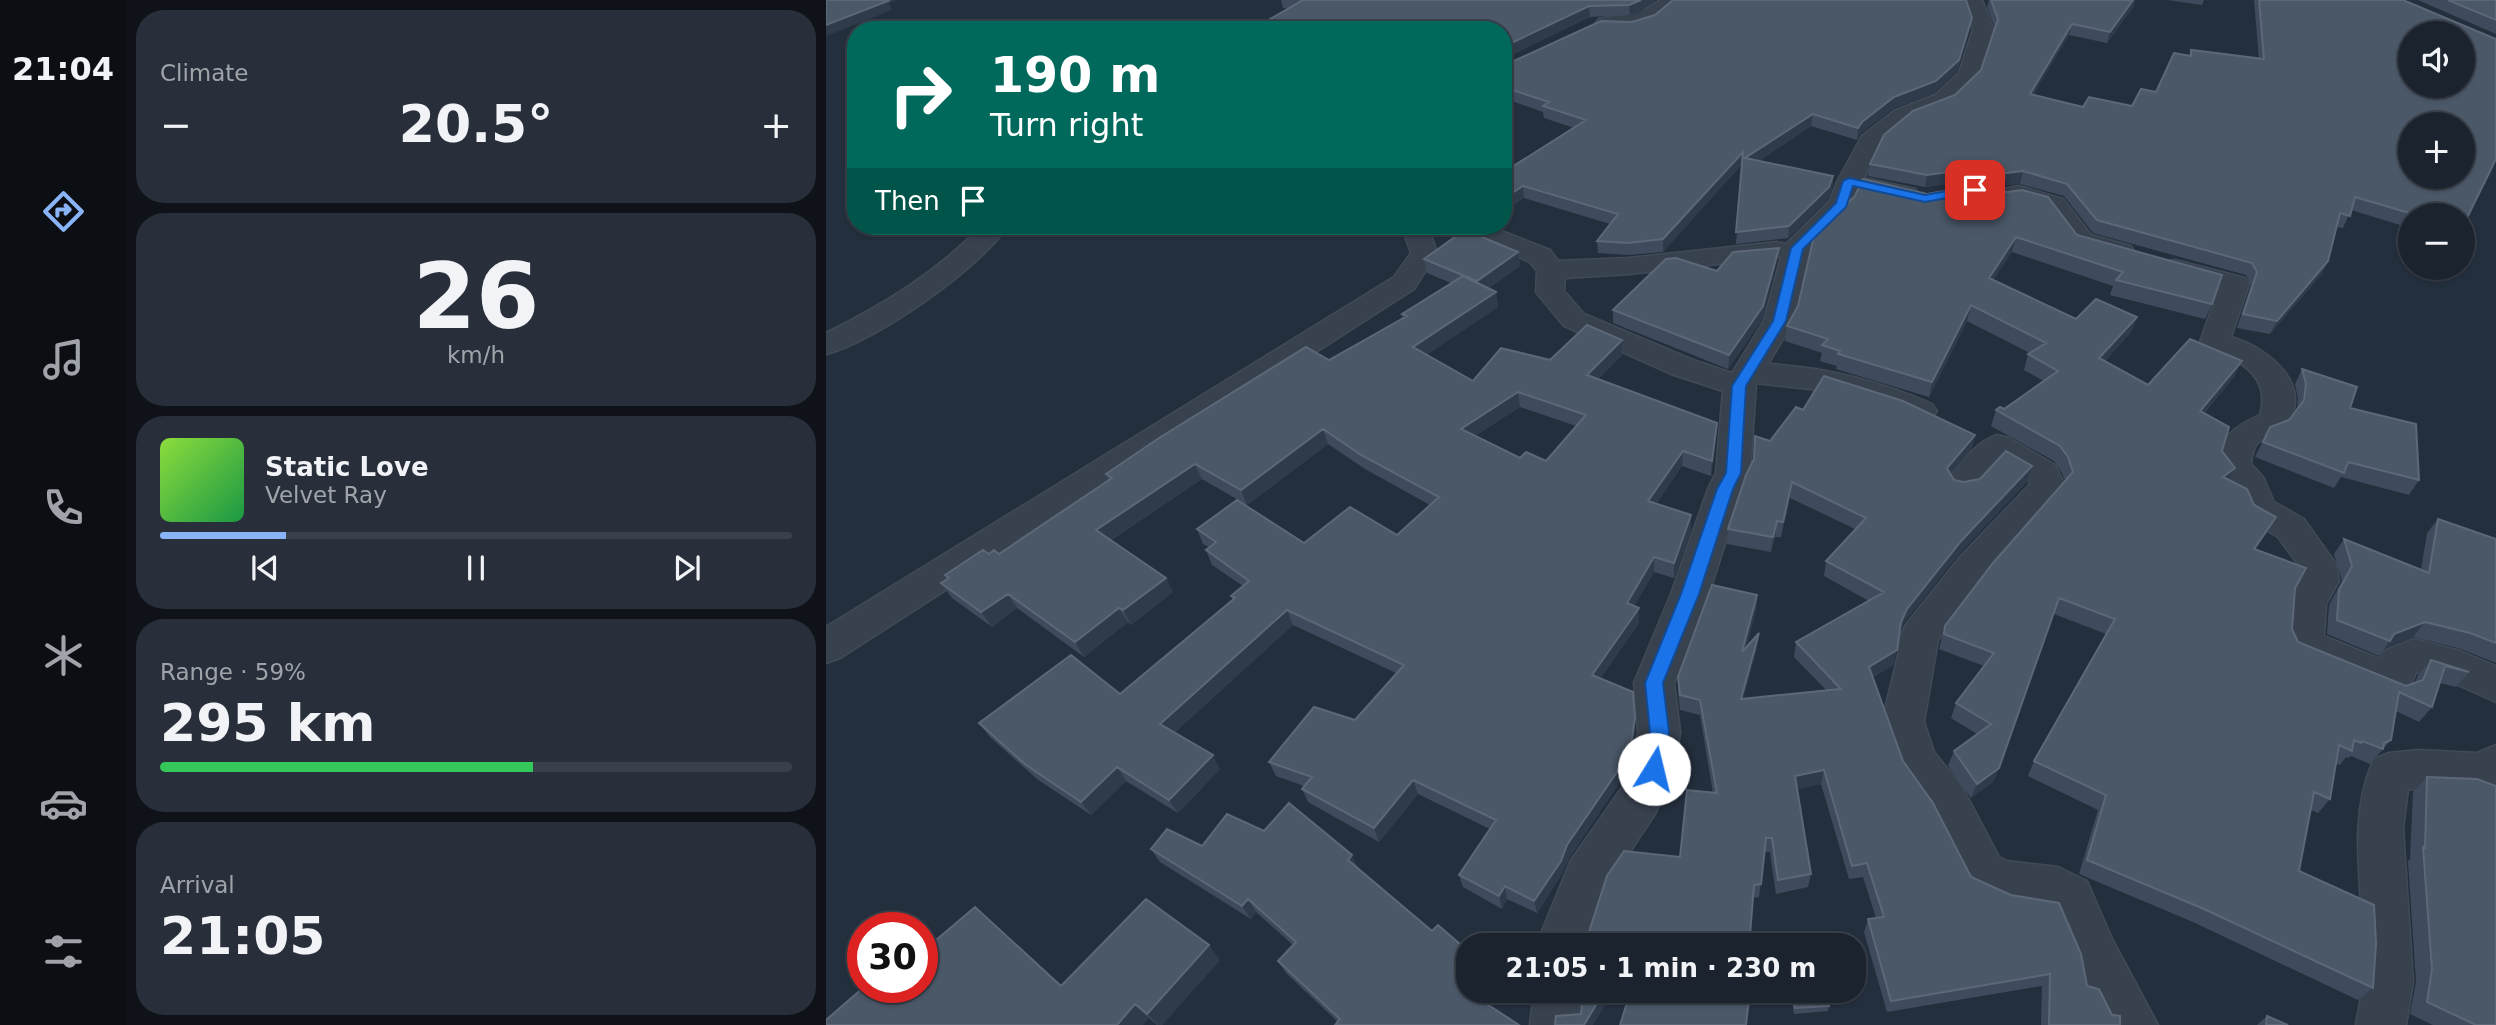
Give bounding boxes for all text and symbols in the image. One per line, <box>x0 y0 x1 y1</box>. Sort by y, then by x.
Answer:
map controls <box>2398 21 2475 280</box>
button: sound <box>2398 21 2475 98</box>
text: 190 m <box>990 47 1160 104</box>
icon: right <box>875 49 966 140</box>
text: 21:04 <box>12 50 114 88</box>
text: Climate <box>160 60 249 86</box>
text: 20.5° <box>399 94 553 154</box>
text: − <box>160 103 192 147</box>
text: + <box>760 103 792 147</box>
text: Turn right <box>990 106 1143 144</box>
button: + <box>2398 112 2475 189</box>
pin <box>1945 160 2005 220</box>
icon: arrive <box>1956 171 1994 209</box>
icon: arrive <box>954 182 992 220</box>
text: Then <box>875 186 940 216</box>
icon: directions <box>39 187 88 236</box>
button: − <box>2398 203 2475 280</box>
text: 26 <box>413 244 539 349</box>
icon: music <box>39 335 88 384</box>
text: km/h <box>447 342 505 368</box>
text: Static Love <box>265 452 429 482</box>
text: Velvet Ray <box>265 482 387 508</box>
icon: phone <box>39 483 88 532</box>
icon: previous <box>246 549 284 587</box>
icon: pause <box>457 549 495 587</box>
icon: next <box>668 549 706 587</box>
icon: climate <box>39 631 88 680</box>
text: Range · 59% <box>160 659 306 685</box>
text: 295 km <box>160 693 375 753</box>
position arrow <box>1617 732 1691 806</box>
icon: car <box>39 779 88 828</box>
text: Arrival <box>160 872 235 898</box>
text: 21:05 <box>160 906 326 966</box>
speed limit sign: 30 <box>847 912 938 1003</box>
icon: filters <box>39 927 88 976</box>
text: 21:05 · 1 min · 230 m <box>1506 953 1816 983</box>

